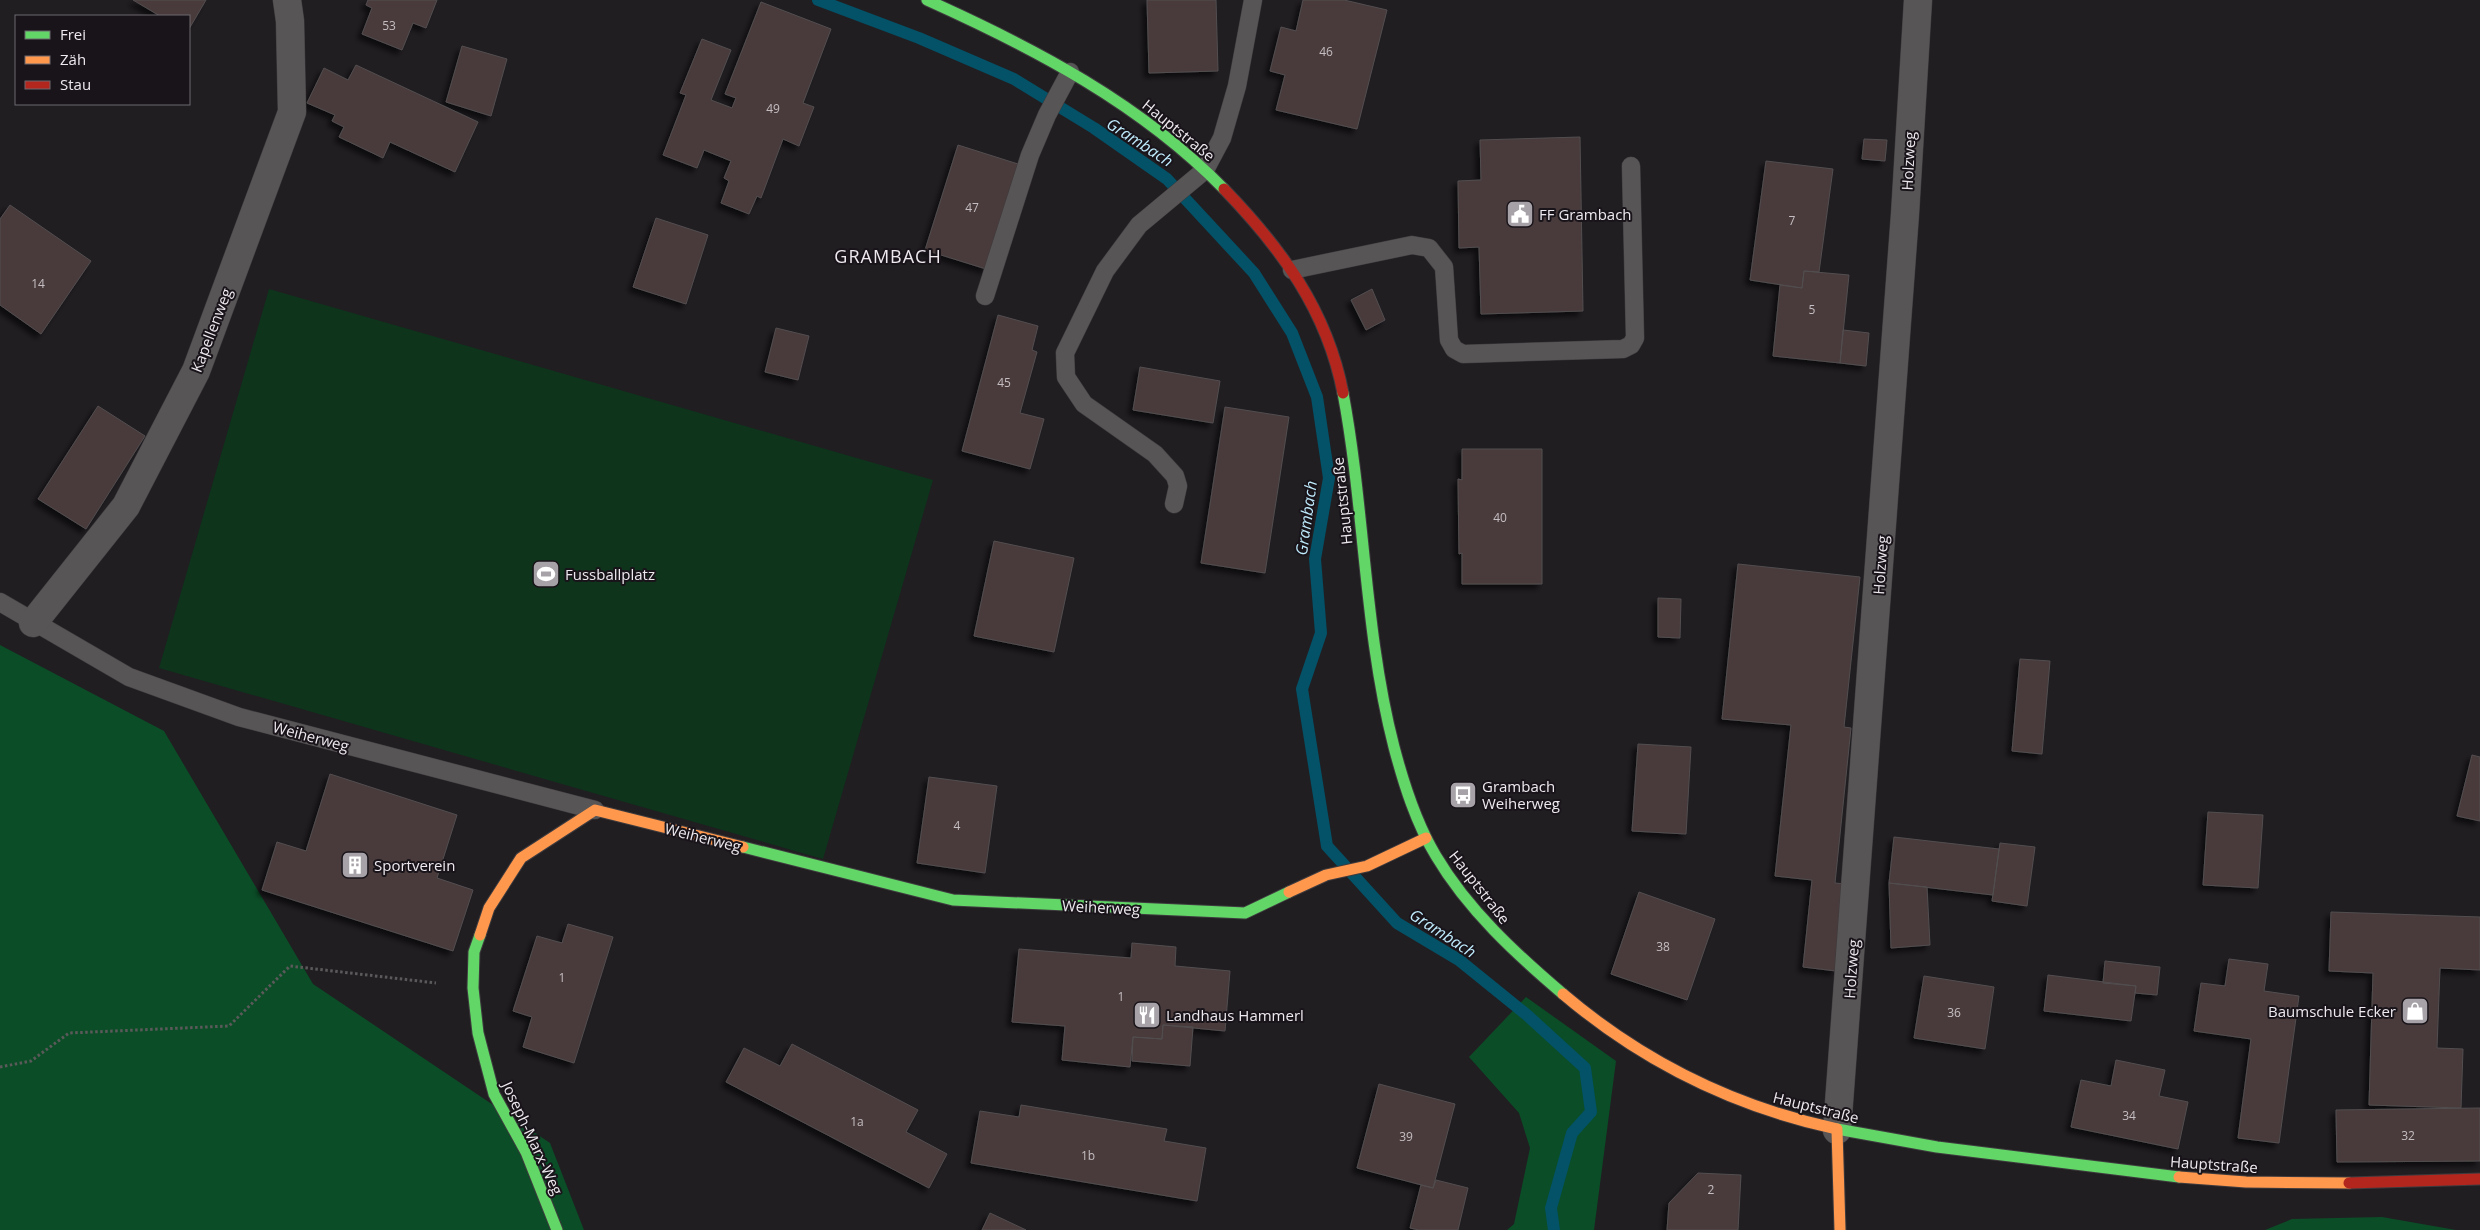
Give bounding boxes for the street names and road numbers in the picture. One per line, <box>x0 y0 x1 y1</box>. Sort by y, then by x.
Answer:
street label: Hauptstraße <box>1139 95 1219 165</box>
street label: Holzweg <box>1896 131 1920 191</box>
street label: Kapellenweg <box>186 285 236 375</box>
street label: Hauptstraße <box>1327 456 1357 546</box>
street label: Holzweg <box>1868 535 1892 595</box>
street label: Weiherweg <box>271 716 351 756</box>
street label: Weiherweg <box>663 818 743 856</box>
street label: Hauptstraße <box>1445 846 1515 928</box>
street label: Weiherweg <box>1062 895 1140 919</box>
street label: Holzweg <box>1839 939 1863 999</box>
street label: Joseph-Marx-Weg <box>497 1076 568 1198</box>
street label: Hauptstraße <box>1771 1087 1861 1127</box>
street label: Hauptstraße <box>2169 1151 2259 1177</box>

